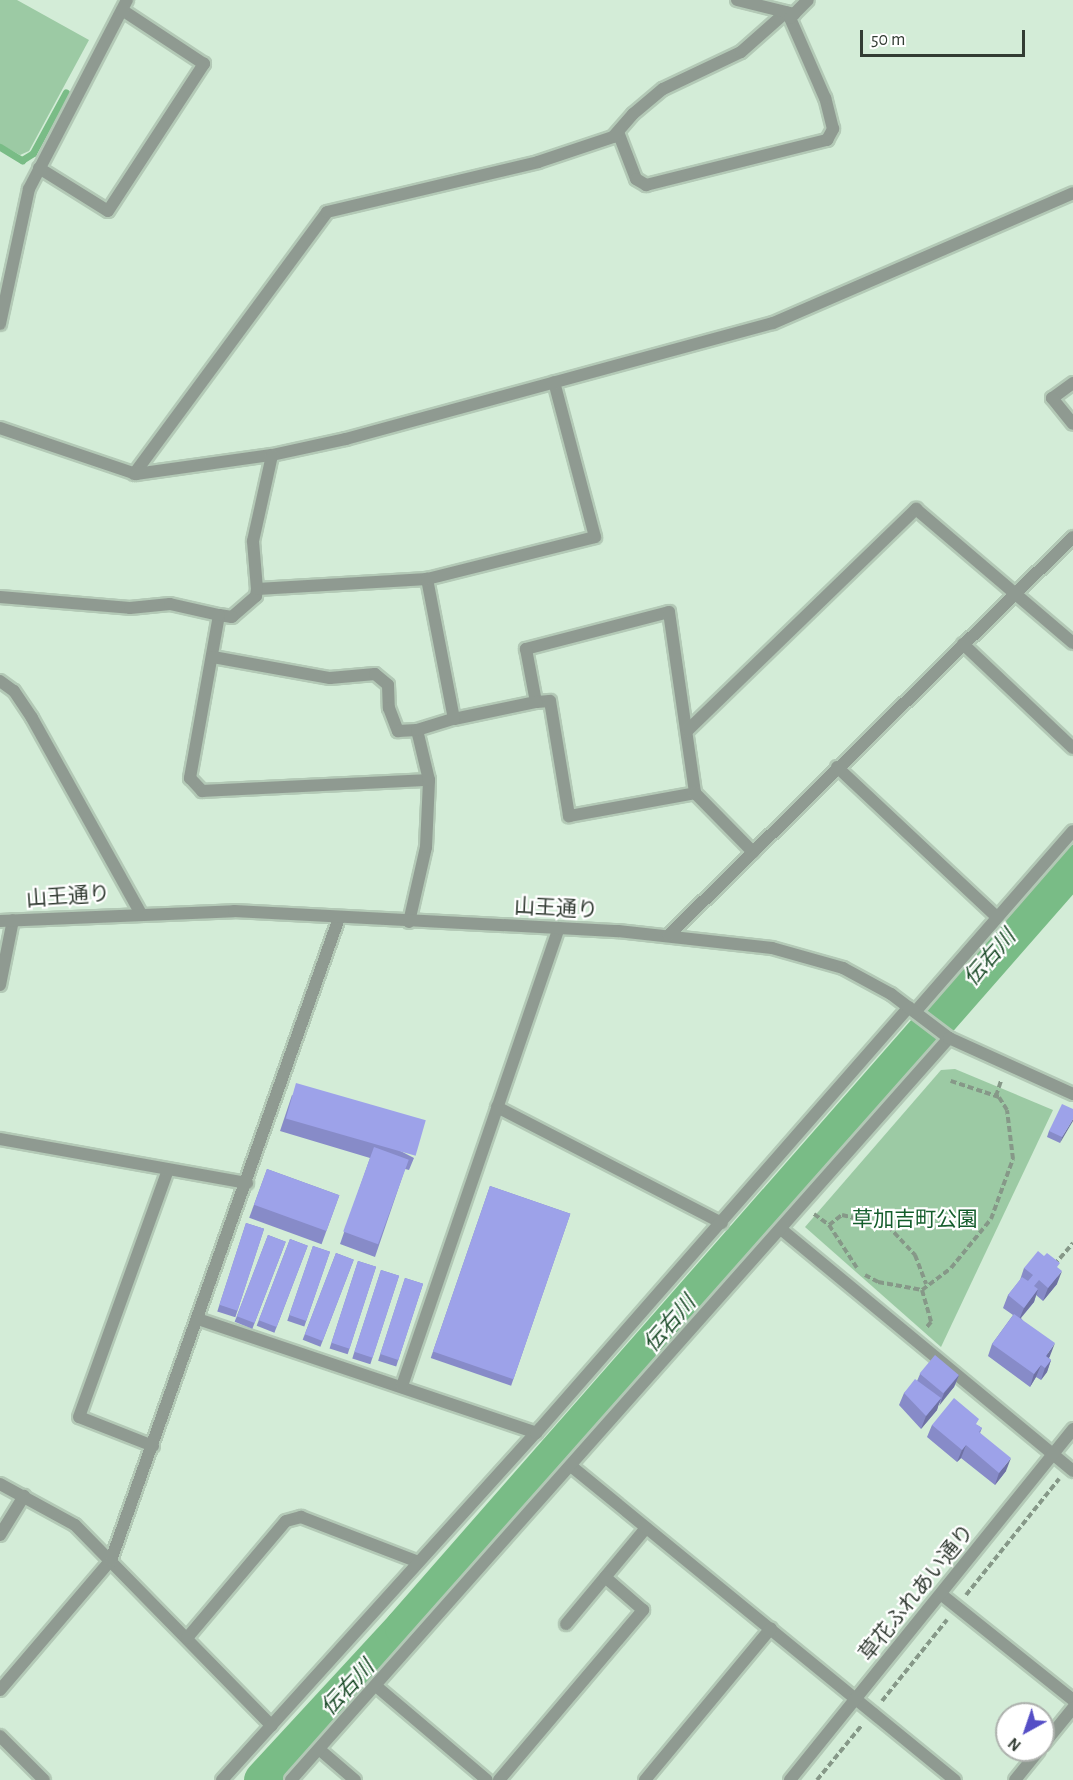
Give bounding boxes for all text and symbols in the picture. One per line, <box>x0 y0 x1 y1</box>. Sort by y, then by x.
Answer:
scale bar <box>863 18 1028 56</box>
text: 50 m <box>871 31 905 49</box>
street label: 山王通り <box>25 882 111 912</box>
street label: 山王通り <box>513 894 599 924</box>
water label: 伝右川 <box>958 924 1022 992</box>
park label: 草加吉町公園 <box>852 1207 978 1233</box>
water label: 伝右川 <box>638 1290 702 1358</box>
street label: 草花ふれあい通り <box>854 1520 980 1666</box>
water label: 伝右川 <box>316 1655 380 1721</box>
north arrow <box>995 1702 1055 1762</box>
text: N <box>1005 1735 1024 1754</box>

